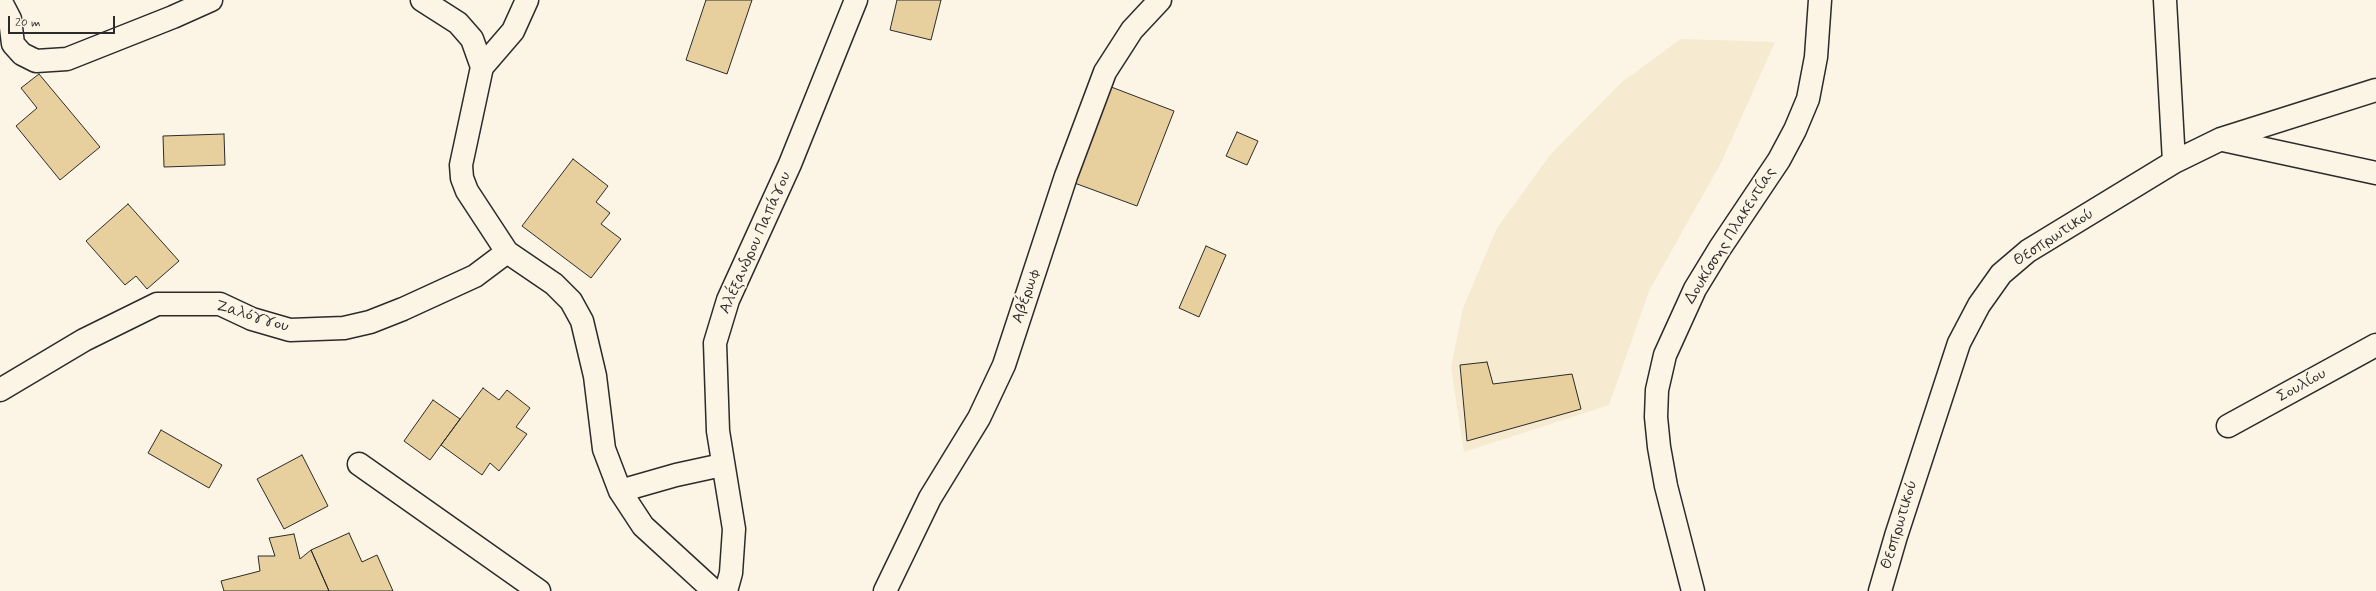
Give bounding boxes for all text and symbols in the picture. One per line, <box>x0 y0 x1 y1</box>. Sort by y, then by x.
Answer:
scale bar <box>10 8 117 34</box>
text: 20 m <box>15 15 41 31</box>
street label: Δουκίσσης Πλακεντίας <box>1681 164 1781 308</box>
street label: Αλέξανδρου Παπάγου <box>716 169 796 317</box>
street label: Θεσπρωτικού <box>2010 205 2098 271</box>
street label: Αβέρωφ <box>1009 266 1045 326</box>
street label: Ζαλόγγου <box>213 297 291 337</box>
street label: Σουλίου <box>2274 365 2330 407</box>
street label: Θεσπρωτικού <box>1877 478 1923 572</box>

